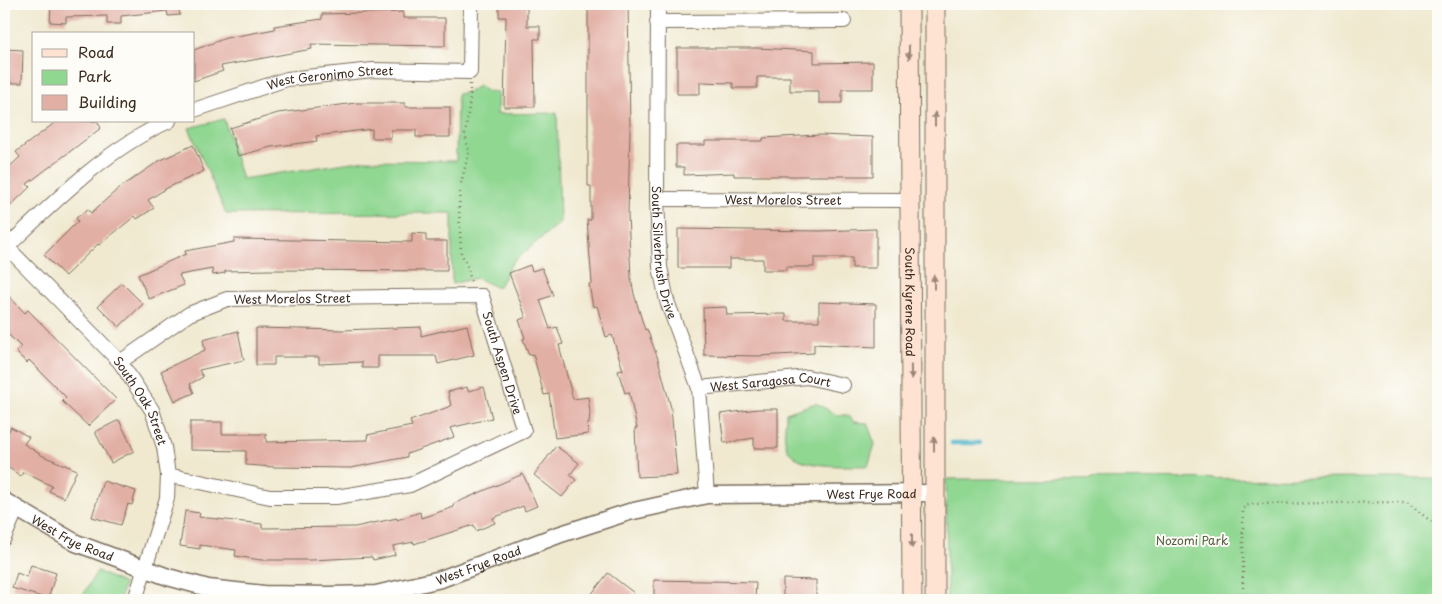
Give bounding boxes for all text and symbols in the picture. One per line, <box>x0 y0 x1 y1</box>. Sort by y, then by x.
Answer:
legend <box>32 32 195 122</box>
text: Road <box>78 40 114 63</box>
one-way arrow <box>905 45 913 61</box>
street label: West Geronimo Street <box>264 61 394 94</box>
text: Park <box>78 64 112 87</box>
text: Building <box>78 90 137 113</box>
one-way arrow <box>931 111 939 127</box>
street label: South Silverbrush Drive <box>648 186 682 321</box>
street label: West Morelos Street <box>724 190 842 209</box>
street label: South Kyrene Road <box>901 247 920 357</box>
one-way arrow <box>930 274 938 290</box>
street label: West Morelos Street <box>234 289 351 308</box>
street label: South Aspen Drive <box>478 309 527 417</box>
street label: South Oak Street <box>110 352 172 448</box>
one-way arrow <box>907 365 915 381</box>
street label: West Saragosa Court <box>709 368 833 396</box>
one-way arrow <box>930 436 938 452</box>
street label: West Frye Road <box>826 484 917 503</box>
street label: West Frye Road <box>28 510 116 565</box>
park label: Nozomi Park <box>1156 531 1228 549</box>
one-way arrow <box>908 534 916 550</box>
street label: West Frye Road <box>433 541 524 589</box>

